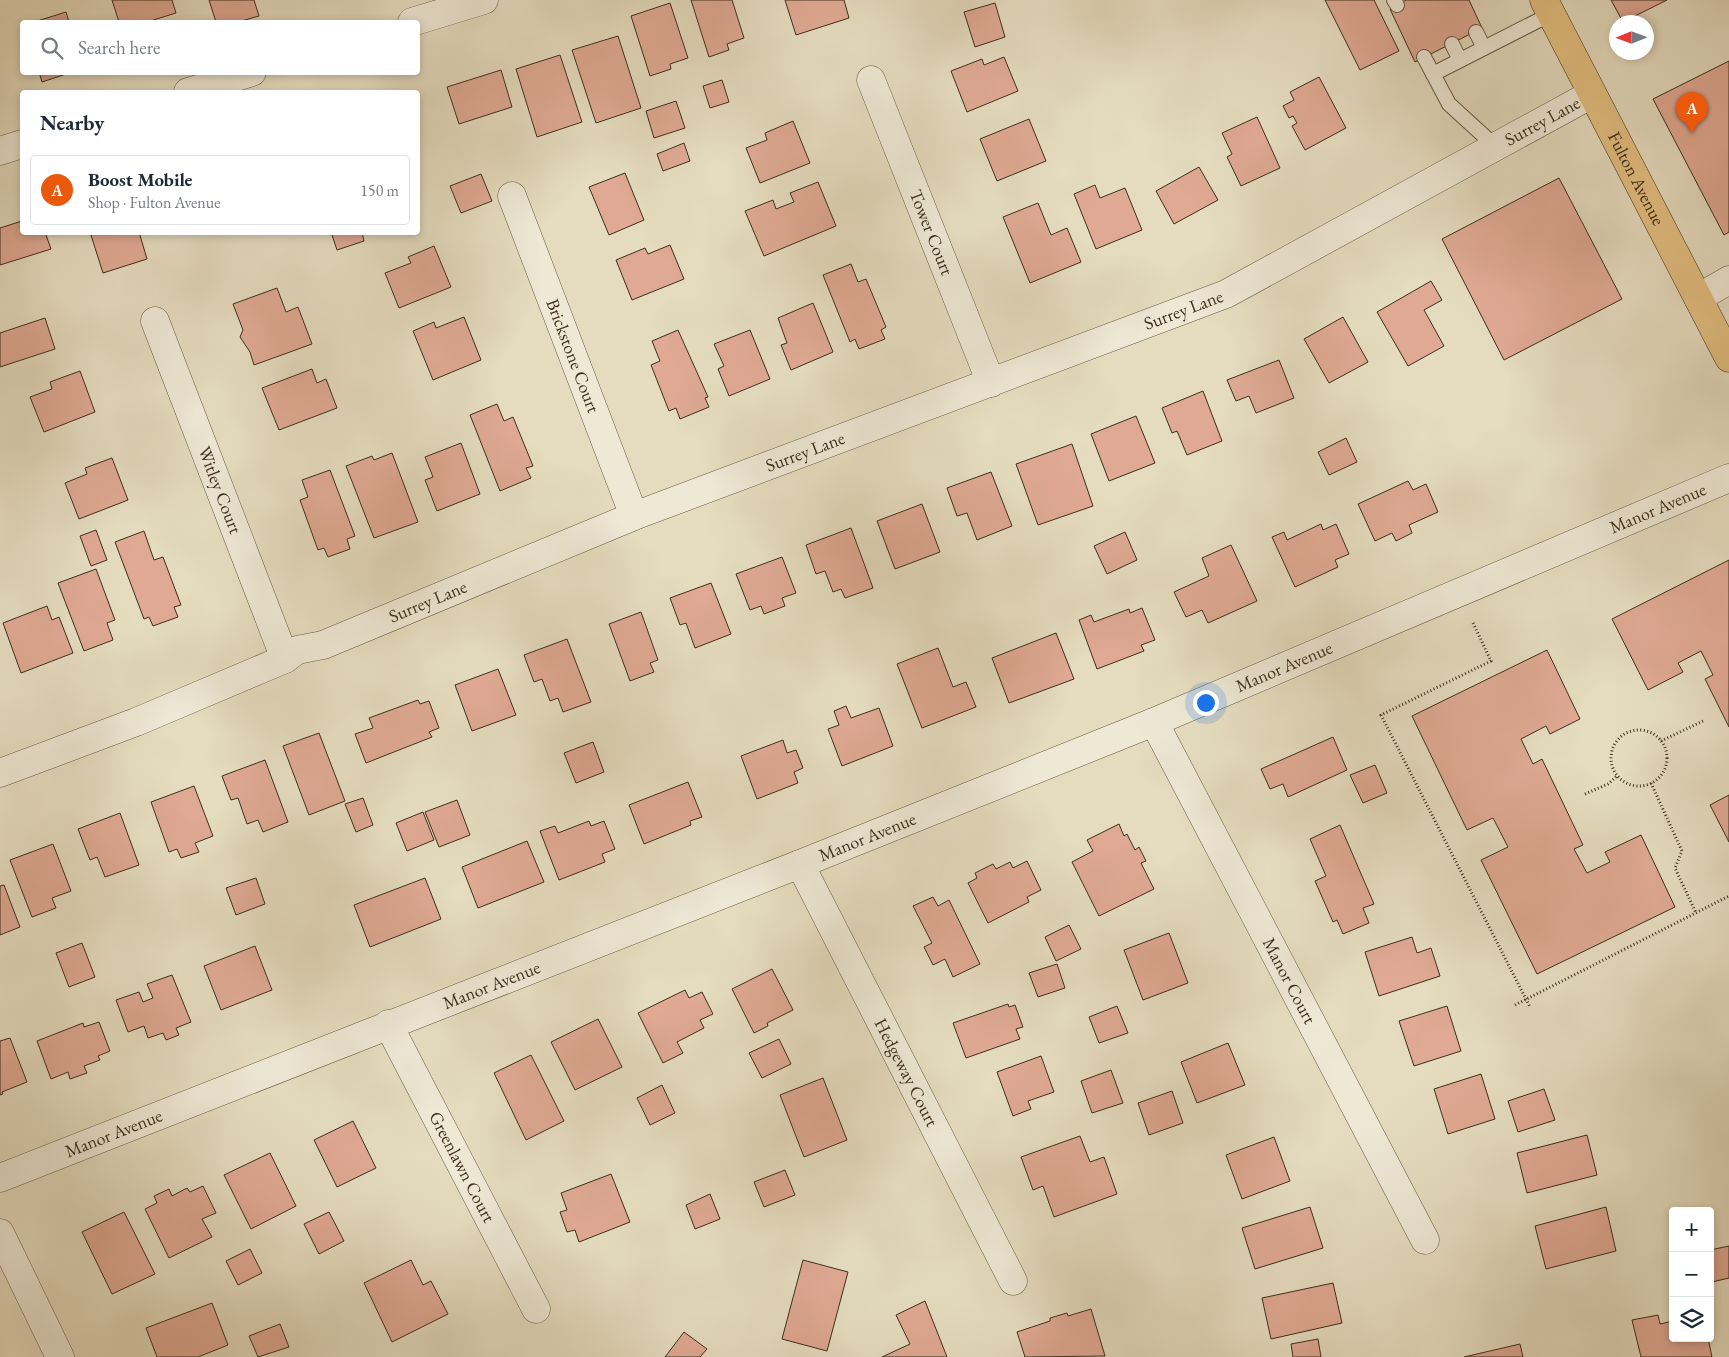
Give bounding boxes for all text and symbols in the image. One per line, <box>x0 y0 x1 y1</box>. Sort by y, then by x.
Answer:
north arrow <box>1609 15 1654 60</box>
search box <box>20 20 420 75</box>
icon: search <box>38 34 66 62</box>
text: Search here <box>78 35 160 60</box>
street label: Surrey Lane <box>1500 91 1584 151</box>
pin: A <box>1676 92 1708 133</box>
text: Nearby <box>40 109 104 136</box>
street label: Fulton Avenue <box>1603 128 1670 229</box>
text: Boost Mobile <box>88 167 193 192</box>
text: A <box>51 180 63 201</box>
text: 150 m <box>360 180 399 201</box>
street label: Tower Court <box>905 186 959 279</box>
text: Shop · Fulton Avenue <box>88 192 220 213</box>
street label: Surrey Lane <box>1141 284 1226 335</box>
street label: Brickstone Court <box>541 295 606 416</box>
street label: Surrey Lane <box>762 426 848 477</box>
street label: Witley Court <box>193 443 248 537</box>
street label: Manor Avenue <box>1606 477 1709 538</box>
street label: Surrey Lane <box>385 575 470 628</box>
street label: Manor Avenue <box>1232 636 1336 697</box>
your location <box>1193 690 1219 716</box>
street label: Manor Avenue <box>815 807 919 866</box>
street label: Manor Court <box>1258 934 1322 1028</box>
street label: Manor Avenue <box>439 955 543 1014</box>
street label: Hedgeway Court <box>870 1014 944 1131</box>
street label: Manor Avenue <box>61 1103 165 1162</box>
street label: Greenlawn Court <box>424 1107 501 1226</box>
map controls <box>1669 1207 1714 1342</box>
button: + <box>1669 1207 1714 1252</box>
button: − <box>1669 1252 1714 1297</box>
button: layers <box>1669 1297 1714 1342</box>

